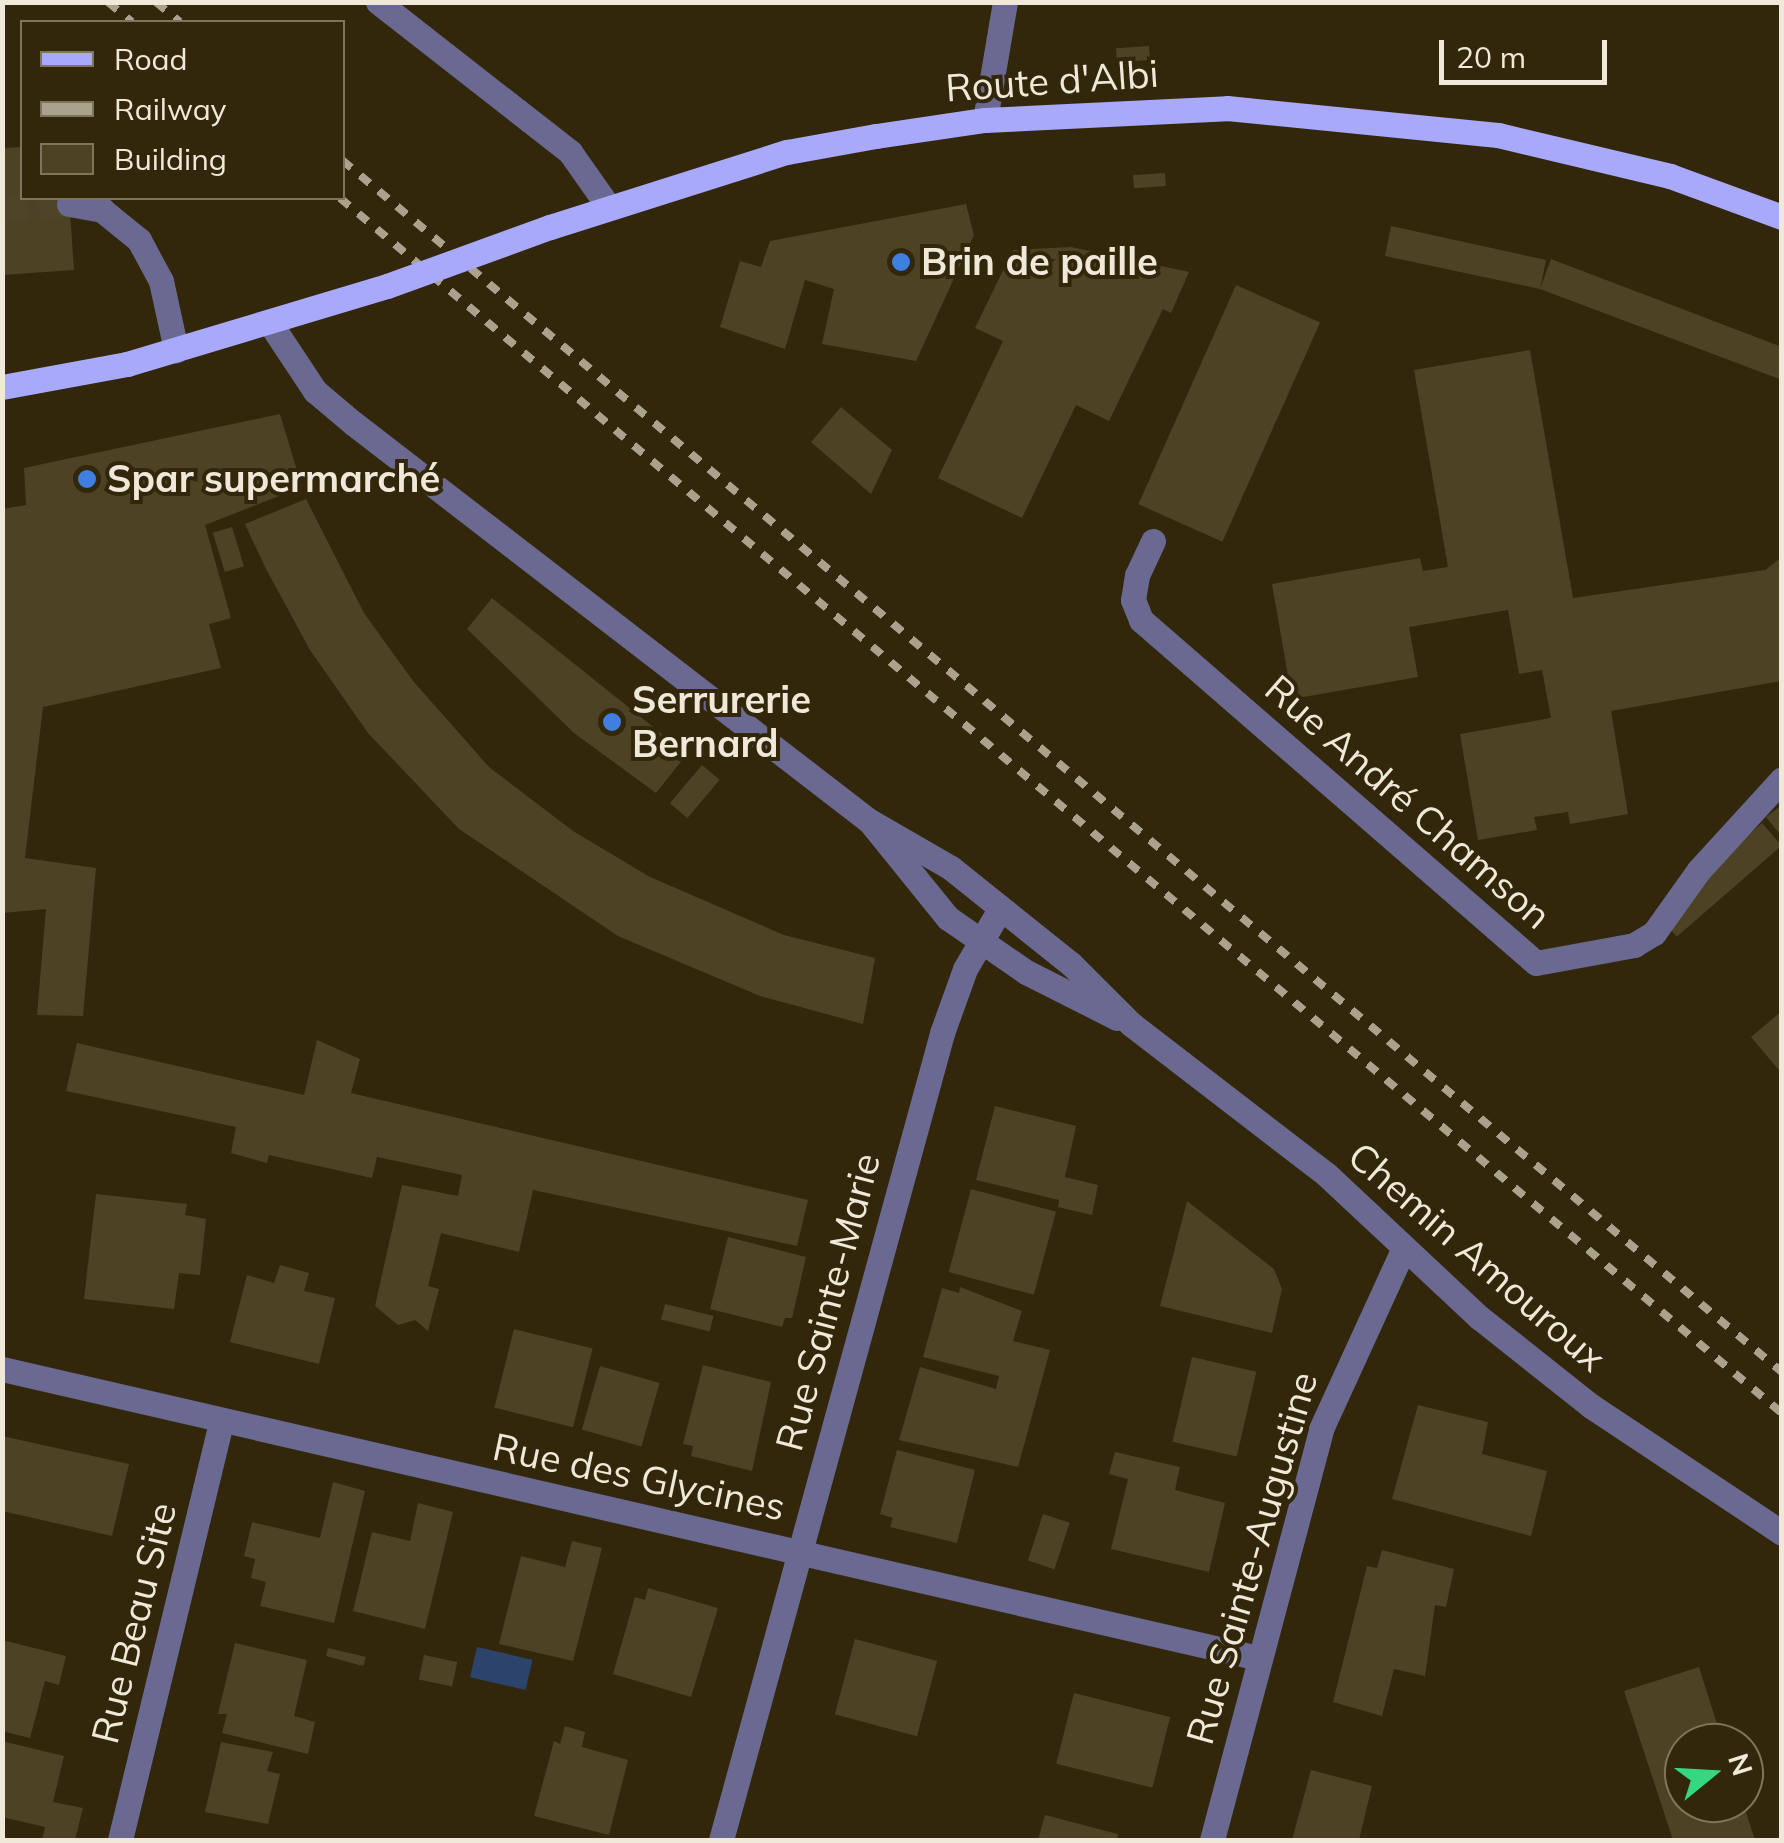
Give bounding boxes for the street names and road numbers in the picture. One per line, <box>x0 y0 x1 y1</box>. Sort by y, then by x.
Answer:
street label: Route d'Albi <box>944 51 1160 111</box>
street label: Rue André Chamson <box>1256 666 1560 938</box>
street label: Chemin Amouroux <box>1339 1133 1615 1381</box>
street label: Rue Sainte-Marie <box>766 1148 890 1456</box>
street label: Rue Sainte-Augustine <box>1177 1367 1327 1749</box>
street label: Rue des Glycines <box>489 1424 789 1530</box>
street label: Rue Beau Site <box>82 1498 186 1748</box>

